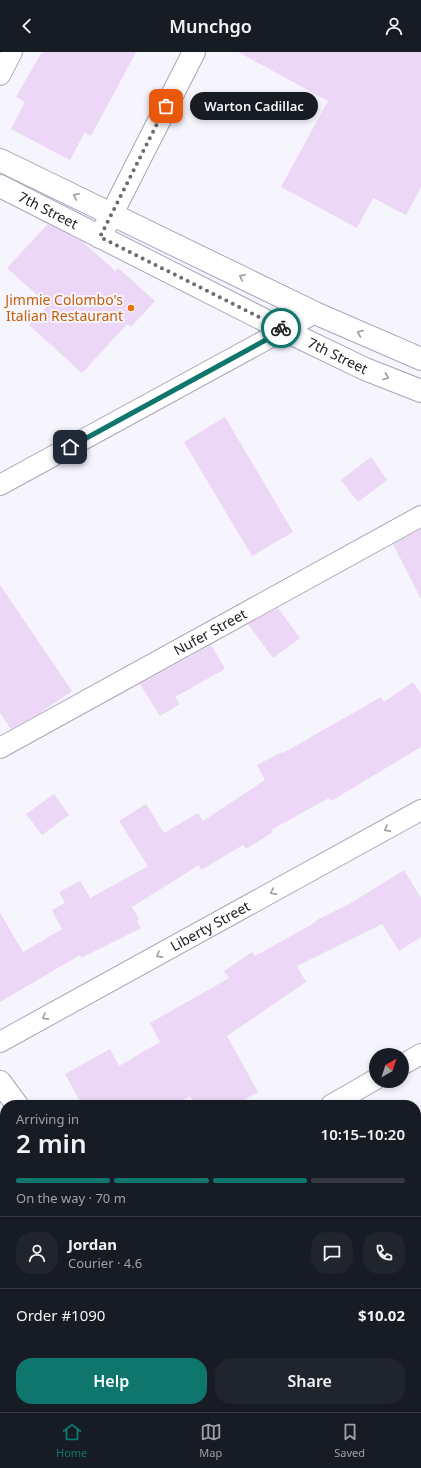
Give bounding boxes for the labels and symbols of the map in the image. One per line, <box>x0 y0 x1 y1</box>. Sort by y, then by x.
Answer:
pin <box>149 89 183 123</box>
callout: Warton Cadillac <box>190 92 318 120</box>
street label: 7th Street <box>15 187 81 233</box>
one-way arrow <box>72 193 80 201</box>
one-way arrow <box>239 274 246 282</box>
place label: Jimmie Colombo's Italian Restaurant <box>3 290 123 325</box>
marker: Jimmie Colombo's Italian Restaurant <box>126 303 136 313</box>
courier <box>261 308 301 348</box>
one-way arrow <box>356 329 363 337</box>
street label: 7th Street <box>305 333 371 378</box>
one-way arrow <box>383 373 390 381</box>
pin <box>53 430 87 464</box>
street label: Nufer Street <box>170 604 250 660</box>
one-way arrow <box>384 824 391 832</box>
one-way arrow <box>270 887 277 894</box>
street label: Liberty Street <box>167 896 253 955</box>
one-way arrow <box>156 950 163 957</box>
one-way arrow <box>42 1013 50 1020</box>
north arrow <box>369 1048 409 1088</box>

